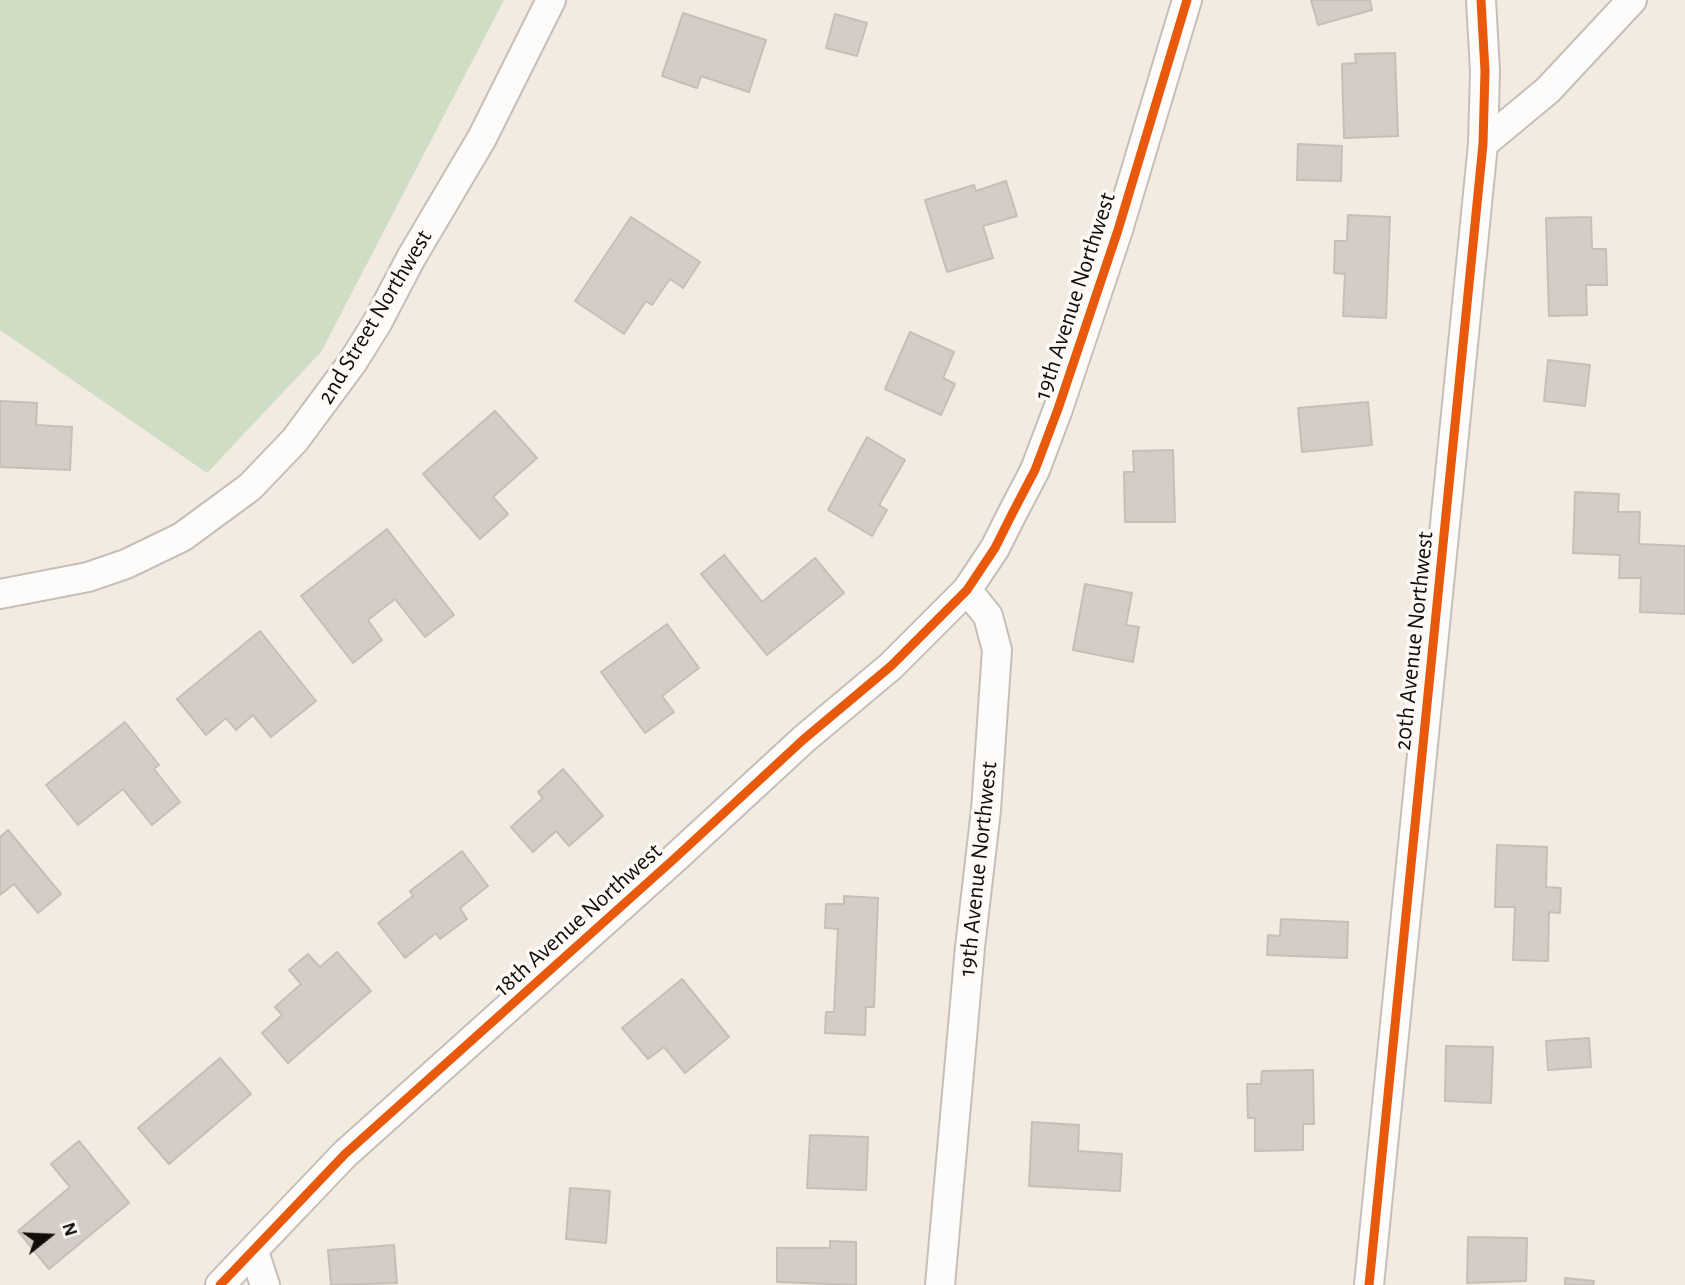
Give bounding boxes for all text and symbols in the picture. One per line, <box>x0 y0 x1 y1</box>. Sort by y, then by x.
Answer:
street label: 19th Avenue Northwest <box>1028 189 1122 403</box>
street label: 2nd Street Northwest <box>312 225 438 409</box>
street label: 20th Avenue Northwest <box>1388 530 1440 752</box>
street label: 19th Avenue Northwest <box>952 760 1004 978</box>
street label: 18th Avenue Northwest <box>488 837 668 1003</box>
north arrow <box>14 1201 84 1271</box>
text: N <box>58 1220 81 1239</box>

